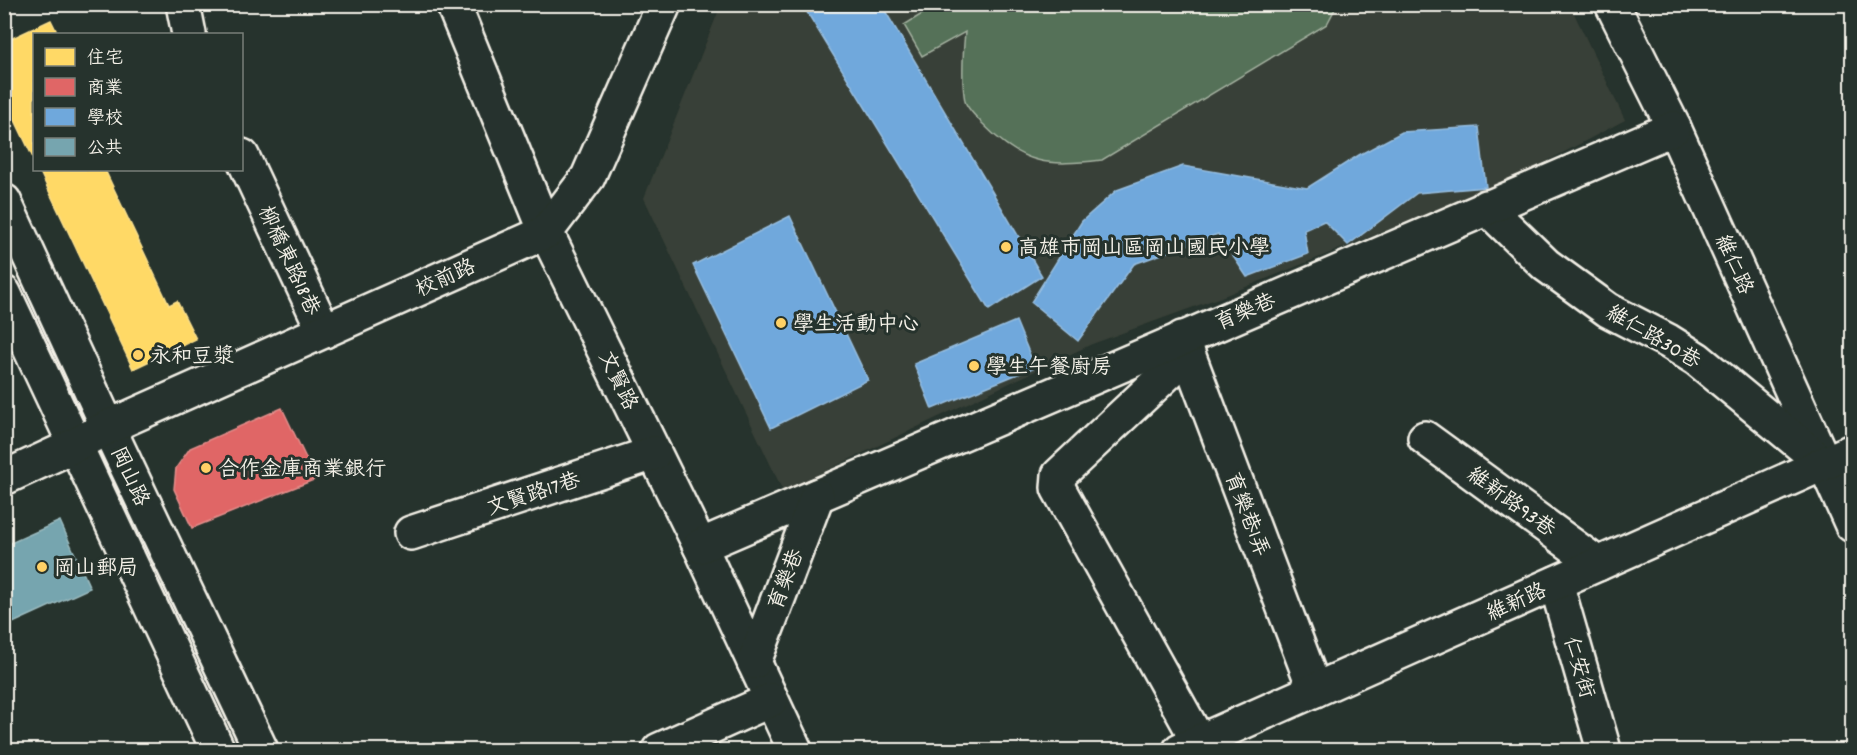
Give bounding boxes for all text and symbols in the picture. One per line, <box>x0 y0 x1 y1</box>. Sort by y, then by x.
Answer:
legend <box>33 33 243 171</box>
text: 住宅 <box>87 47 123 72</box>
text: 商業 <box>87 77 123 102</box>
text: 學校 <box>87 107 123 132</box>
text: 公共 <box>87 137 123 162</box>
street label: 柳橋東路18巷 <box>249 201 326 321</box>
street label: 維仁路 <box>1706 230 1759 300</box>
place label: 高雄市岡山區岡山國民小學 <box>1018 235 1270 265</box>
marker: 高雄市岡山區岡山國民小學 <box>999 240 1013 254</box>
street label: 校前路 <box>411 253 481 306</box>
street label: 育樂巷 <box>1211 288 1281 340</box>
street label: 維仁路30巷 <box>1600 299 1705 378</box>
place label: 學生活動中心 <box>793 311 919 341</box>
marker: 學生活動中心 <box>774 316 788 330</box>
place label: 永和豆漿 <box>150 343 234 373</box>
street label: 文賢路 <box>589 346 644 416</box>
marker: 永和豆漿 <box>131 348 145 362</box>
place label: 學生午餐廚房 <box>986 354 1112 384</box>
marker: 學生午餐廚房 <box>967 359 981 373</box>
street label: 岡山路 <box>101 442 155 512</box>
place label: 合作金庫商業銀行 <box>218 456 386 486</box>
marker: 合作金庫商業銀行 <box>199 461 213 475</box>
street label: 維新路93巷 <box>1460 461 1561 546</box>
street label: 文賢路17巷 <box>483 467 585 525</box>
street label: 育樂巷1弄 <box>1215 468 1275 562</box>
street label: 育樂巷 <box>763 545 813 615</box>
place label: 岡山郵局 <box>54 555 138 585</box>
marker: 岡山郵局 <box>35 560 49 574</box>
street label: 維新路 <box>1482 577 1552 630</box>
street label: 仁安街 <box>1554 633 1600 702</box>

